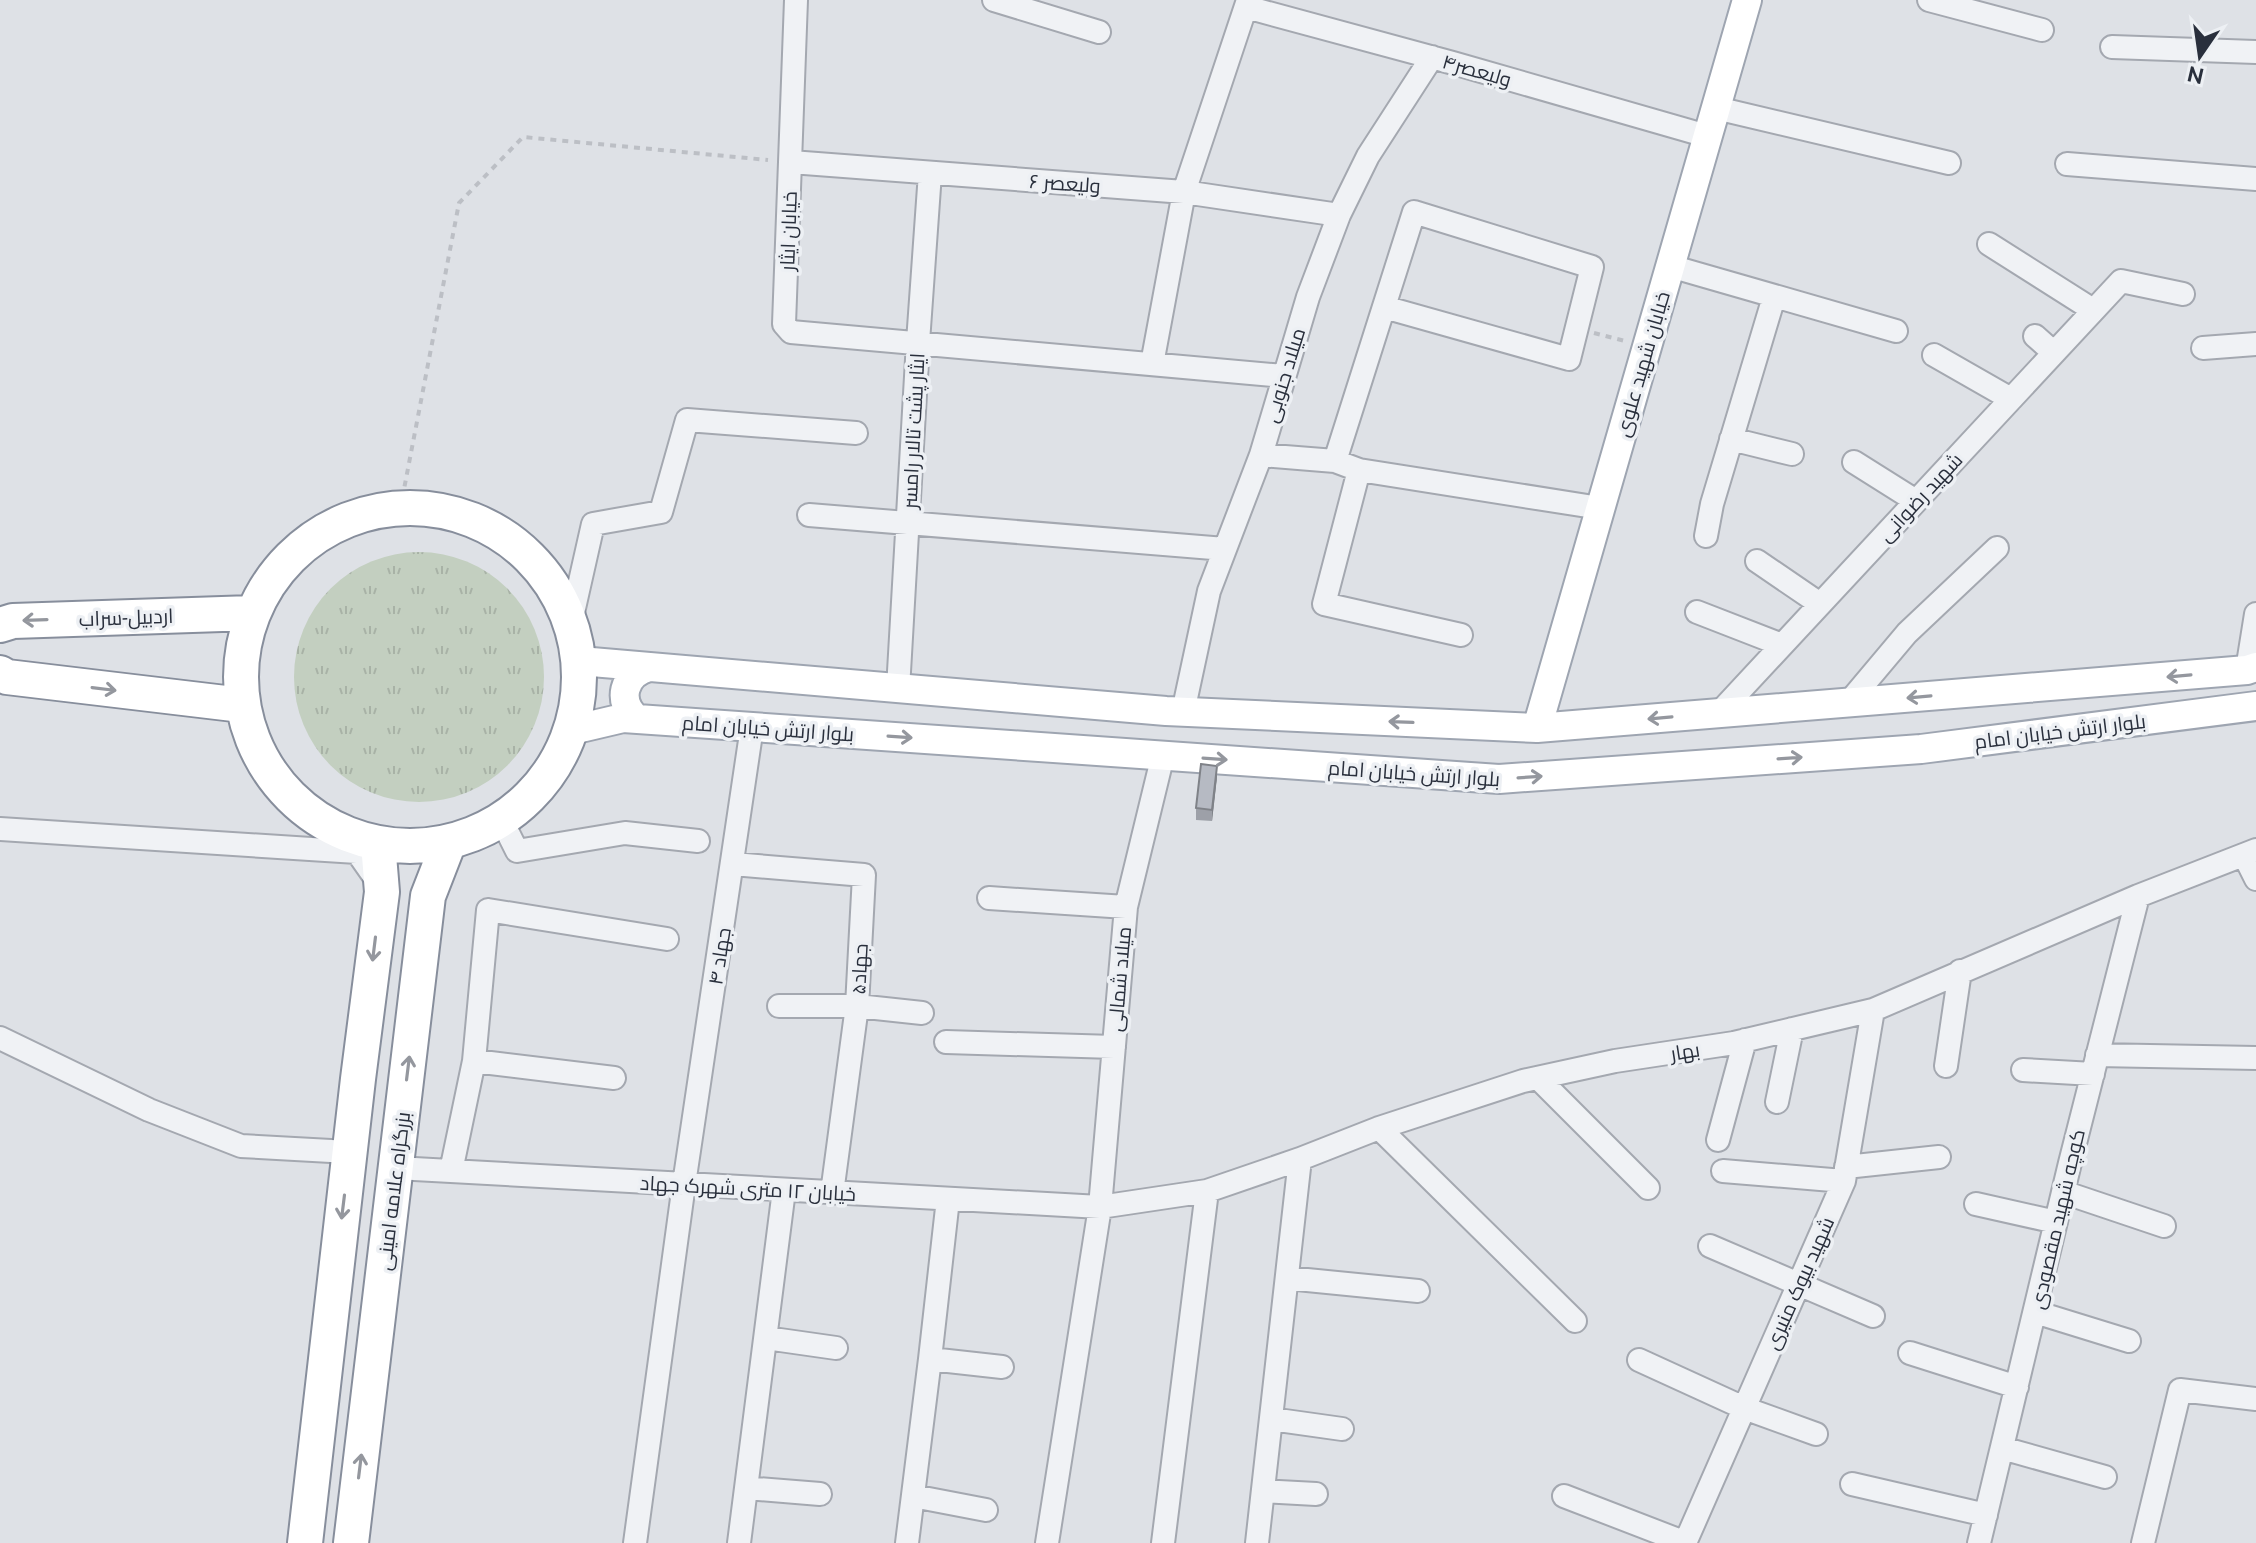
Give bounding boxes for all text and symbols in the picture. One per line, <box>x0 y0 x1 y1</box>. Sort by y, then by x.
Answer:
north arrow <box>2160 16 2240 96</box>
street label: ولیعصر۴ <box>1440 49 1514 92</box>
text: N <box>2185 62 2206 90</box>
street label: ولیعصر ۶ <box>1028 169 1101 198</box>
street label: خیابان ایثار <box>775 191 803 272</box>
street label: خیابان شهید علوی <box>1610 289 1676 440</box>
street label: میلاد جنوبی <box>1259 325 1311 426</box>
street label: ایثار پشت تالار رامسر <box>897 352 931 511</box>
street label: شهید رضوانی <box>1873 448 1968 547</box>
street label: اردبیل-سراب <box>78 604 174 632</box>
one-way arrow <box>22 613 48 628</box>
one-way arrow <box>2166 669 2193 684</box>
one-way arrow <box>90 681 117 696</box>
one-way arrow <box>1907 690 1933 705</box>
street label: بلوار ارتش خیابان امام <box>1973 709 2147 756</box>
street label: بلوار ارتش خیابان امام <box>681 711 855 748</box>
one-way arrow <box>1647 711 1674 726</box>
one-way arrow <box>1388 714 1415 729</box>
one-way arrow <box>886 730 913 745</box>
one-way arrow <box>1776 750 1803 765</box>
one-way arrow <box>1201 752 1228 767</box>
street label: بلوار ارتش خیابان امام <box>1327 756 1501 793</box>
one-way arrow <box>1516 769 1543 784</box>
street label: میلاد شمالی <box>1103 925 1137 1033</box>
street label: جهاد ۴ <box>703 926 737 987</box>
one-way arrow <box>367 935 382 962</box>
street label: جهاد۵ <box>846 943 874 995</box>
street label: بهار <box>1668 1037 1702 1067</box>
one-way arrow <box>400 1055 415 1082</box>
street label: بزرگراه علامه امینی <box>372 1110 416 1272</box>
street label: کوچه شهید مقصودی <box>2025 1127 2091 1312</box>
street label: خیابان ۱۲ متری شهرک جهاد <box>639 1171 857 1207</box>
one-way arrow <box>336 1193 351 1220</box>
street label: شهید بیوک منیری <box>1760 1213 1840 1354</box>
one-way arrow <box>353 1453 368 1479</box>

